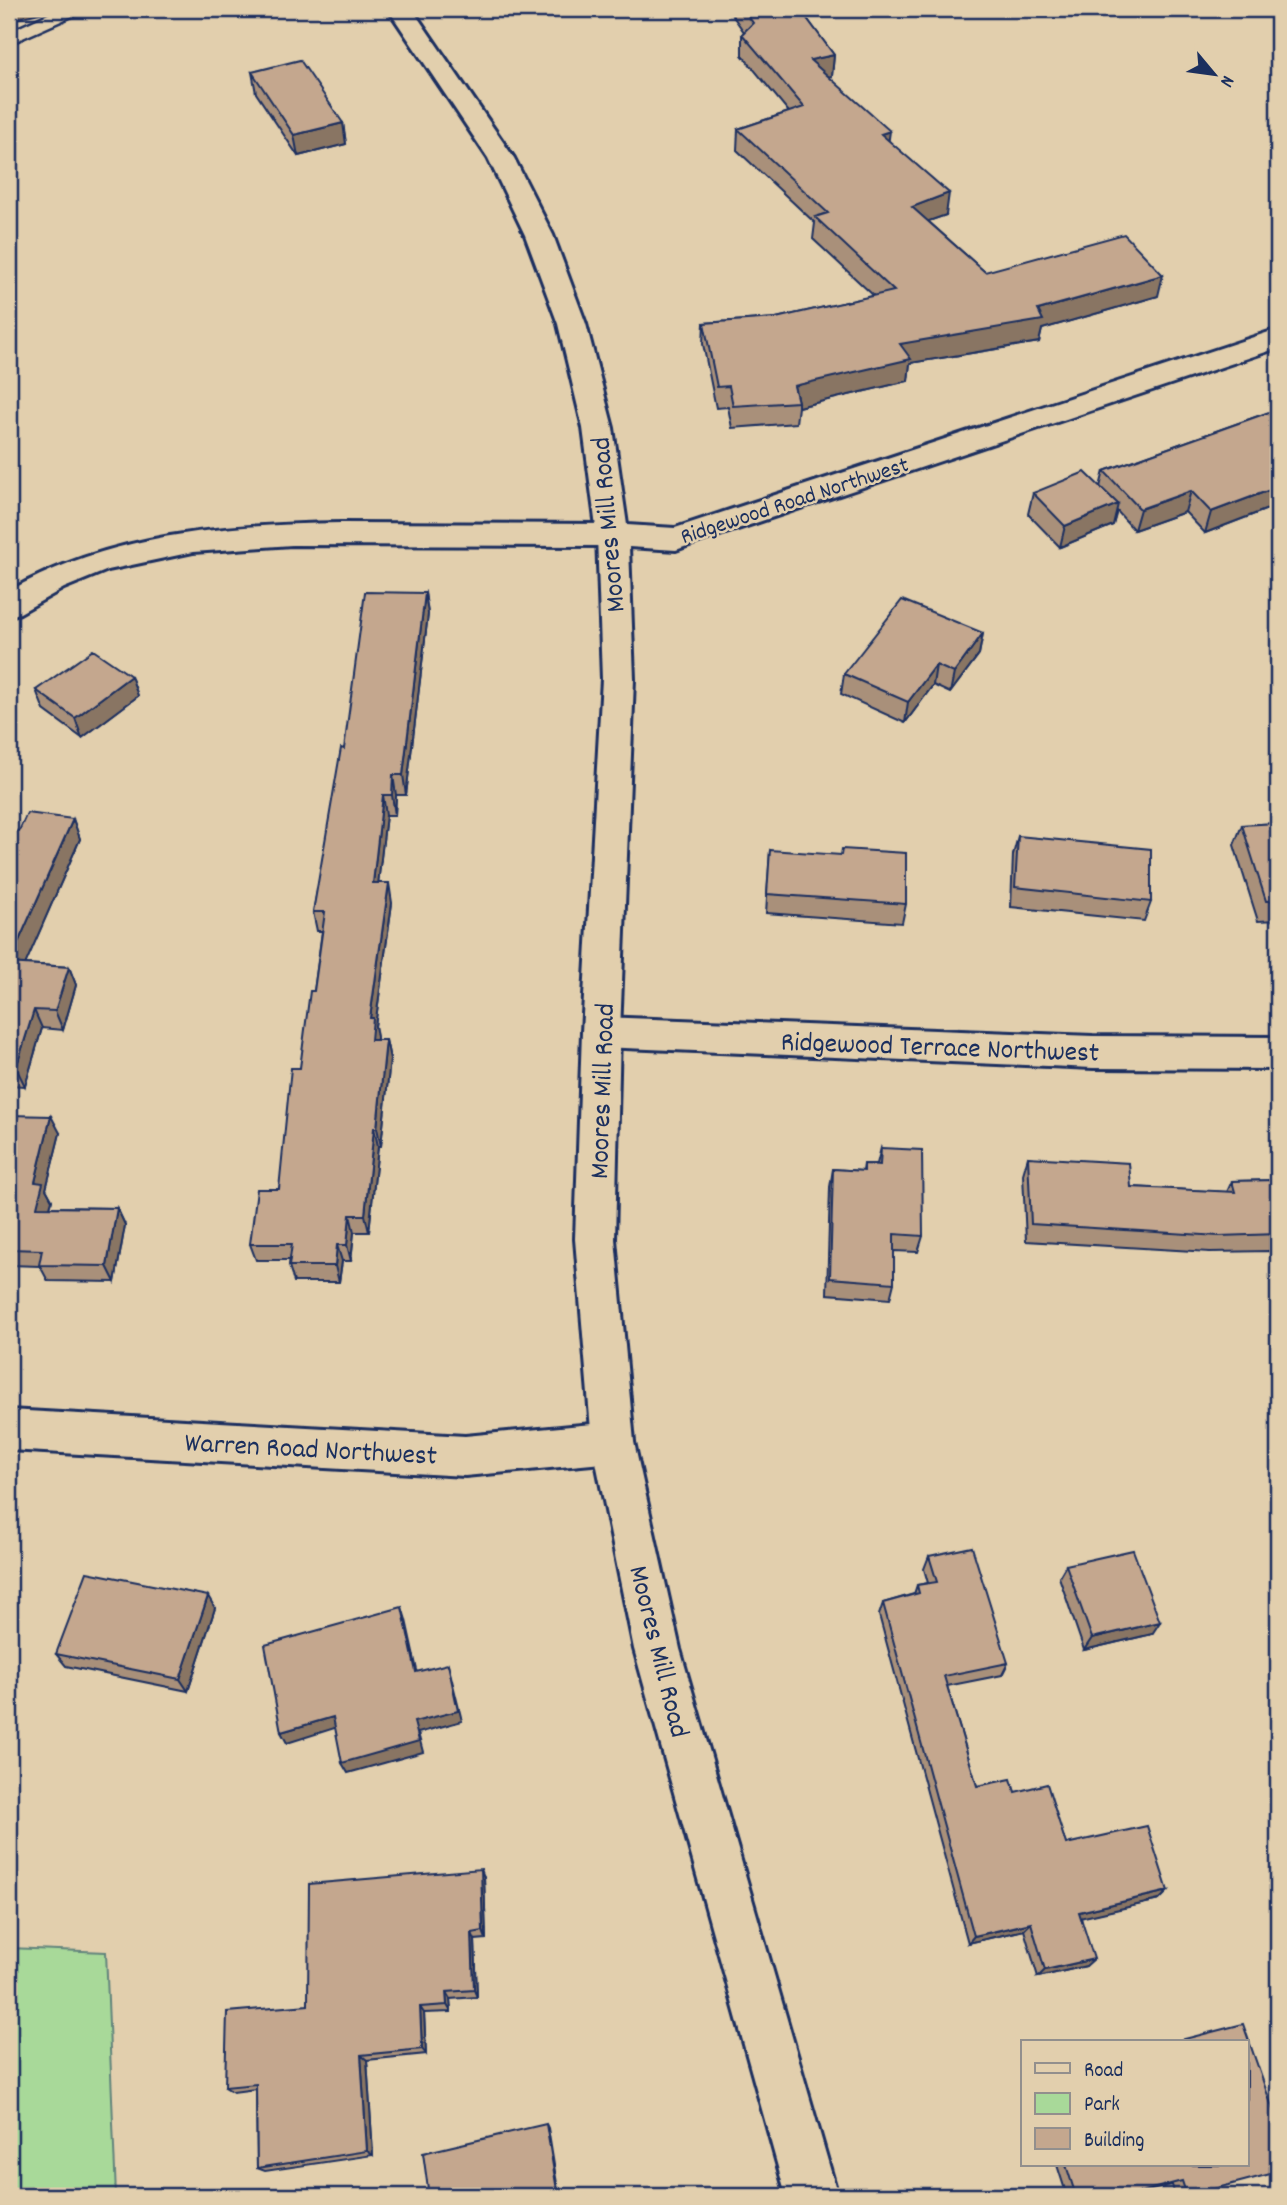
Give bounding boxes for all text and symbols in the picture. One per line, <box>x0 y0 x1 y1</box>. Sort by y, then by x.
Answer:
north arrow <box>1178 38 1248 108</box>
text: N <box>1212 70 1240 91</box>
street label: Moores Mill Road <box>583 435 639 614</box>
street label: Ridgewood Road Northwest <box>677 450 913 555</box>
street label: Moores Mill Road <box>582 1003 628 1180</box>
street label: Ridgewood Terrace Northwest <box>780 1024 1100 1076</box>
street label: Warren Road Northwest <box>183 1425 438 1479</box>
street label: Moores Mill Road <box>615 1562 697 1742</box>
legend <box>1021 2040 1248 2166</box>
text: Road <box>1084 2057 1123 2087</box>
text: Park <box>1084 2091 1120 2121</box>
text: Building <box>1084 2127 1144 2157</box>

